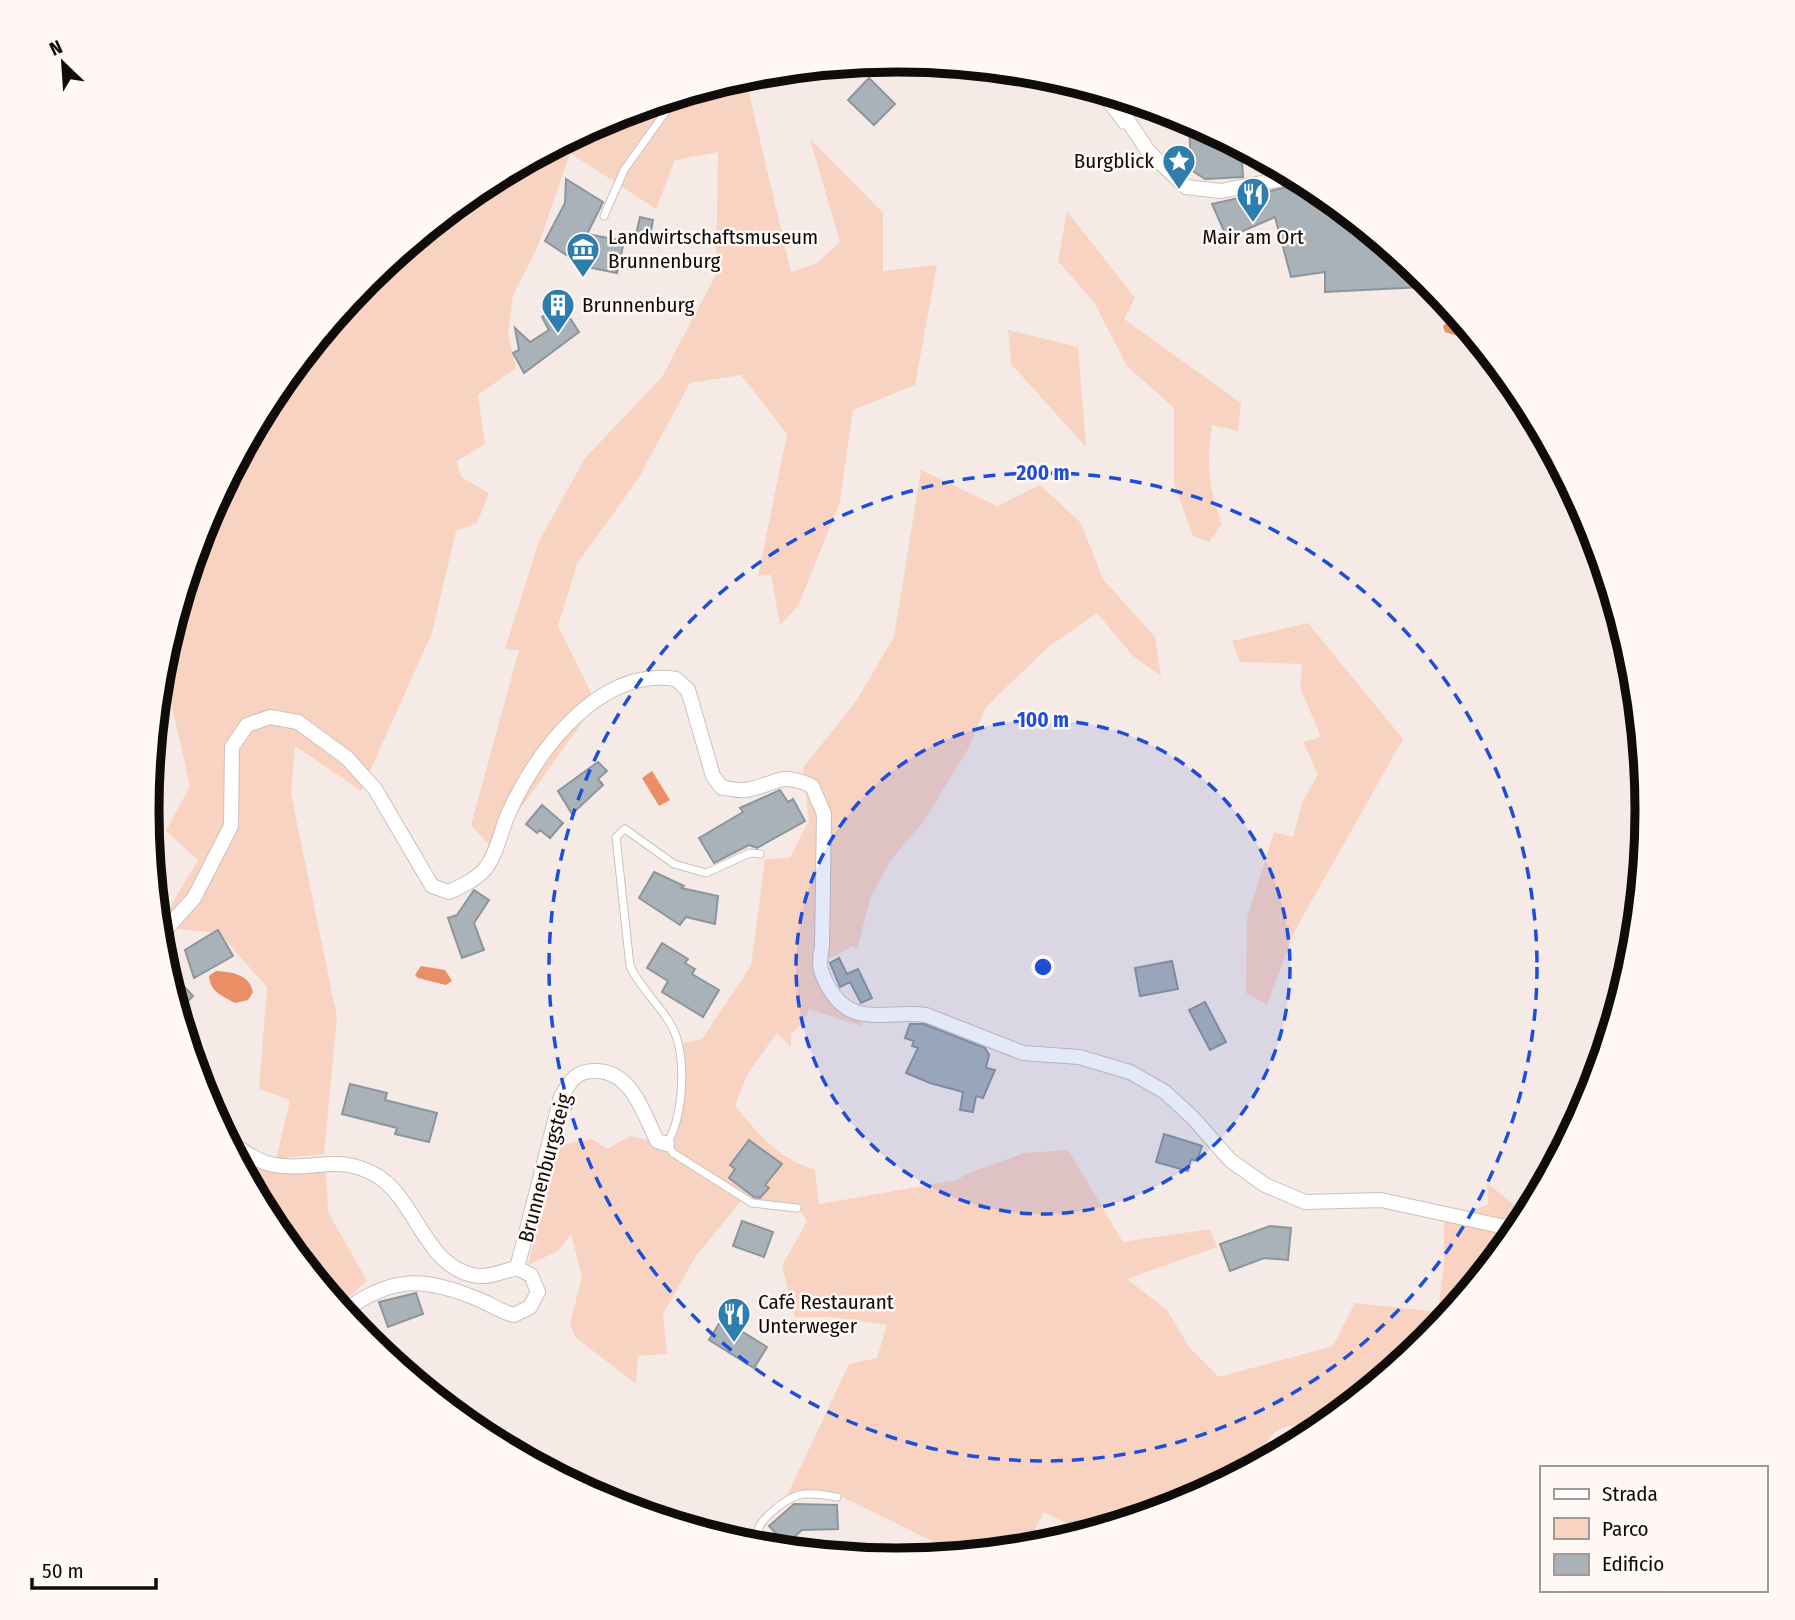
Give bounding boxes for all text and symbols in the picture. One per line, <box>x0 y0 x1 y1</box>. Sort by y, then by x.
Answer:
north arrow <box>28 28 98 98</box>
text: N <box>46 35 66 61</box>
place icon: Burgblick <box>1160 142 1198 191</box>
place label: Burgblick <box>1074 148 1154 174</box>
restaurant icon: Mair am Ort <box>1234 175 1272 224</box>
place label: Landwirtschaftsmuseum Brunnenburg <box>608 224 818 274</box>
place label: Mair am Ort <box>1202 224 1304 250</box>
museum icon: Landwirtschaftsmuseum Brunnenburg <box>564 230 602 279</box>
building icon: Brunnenburg <box>539 286 577 335</box>
place label: Brunnenburg <box>582 292 695 318</box>
text: 200 m <box>1015 460 1070 486</box>
text: 100 m <box>1017 707 1069 733</box>
centre of rings <box>1031 955 1055 979</box>
street label: Brunnenburgsteig <box>513 1090 577 1245</box>
place label: Café Restaurant Unterweger <box>758 1289 894 1339</box>
restaurant icon: Café Restaurant Unterweger <box>715 1295 753 1344</box>
legend <box>1540 1466 1767 1592</box>
text: Strada <box>1602 1481 1658 1507</box>
text: Parco <box>1602 1516 1649 1542</box>
scale bar <box>32 1546 156 1590</box>
text: Edificio <box>1602 1551 1664 1577</box>
text: 50 m <box>42 1558 84 1584</box>

